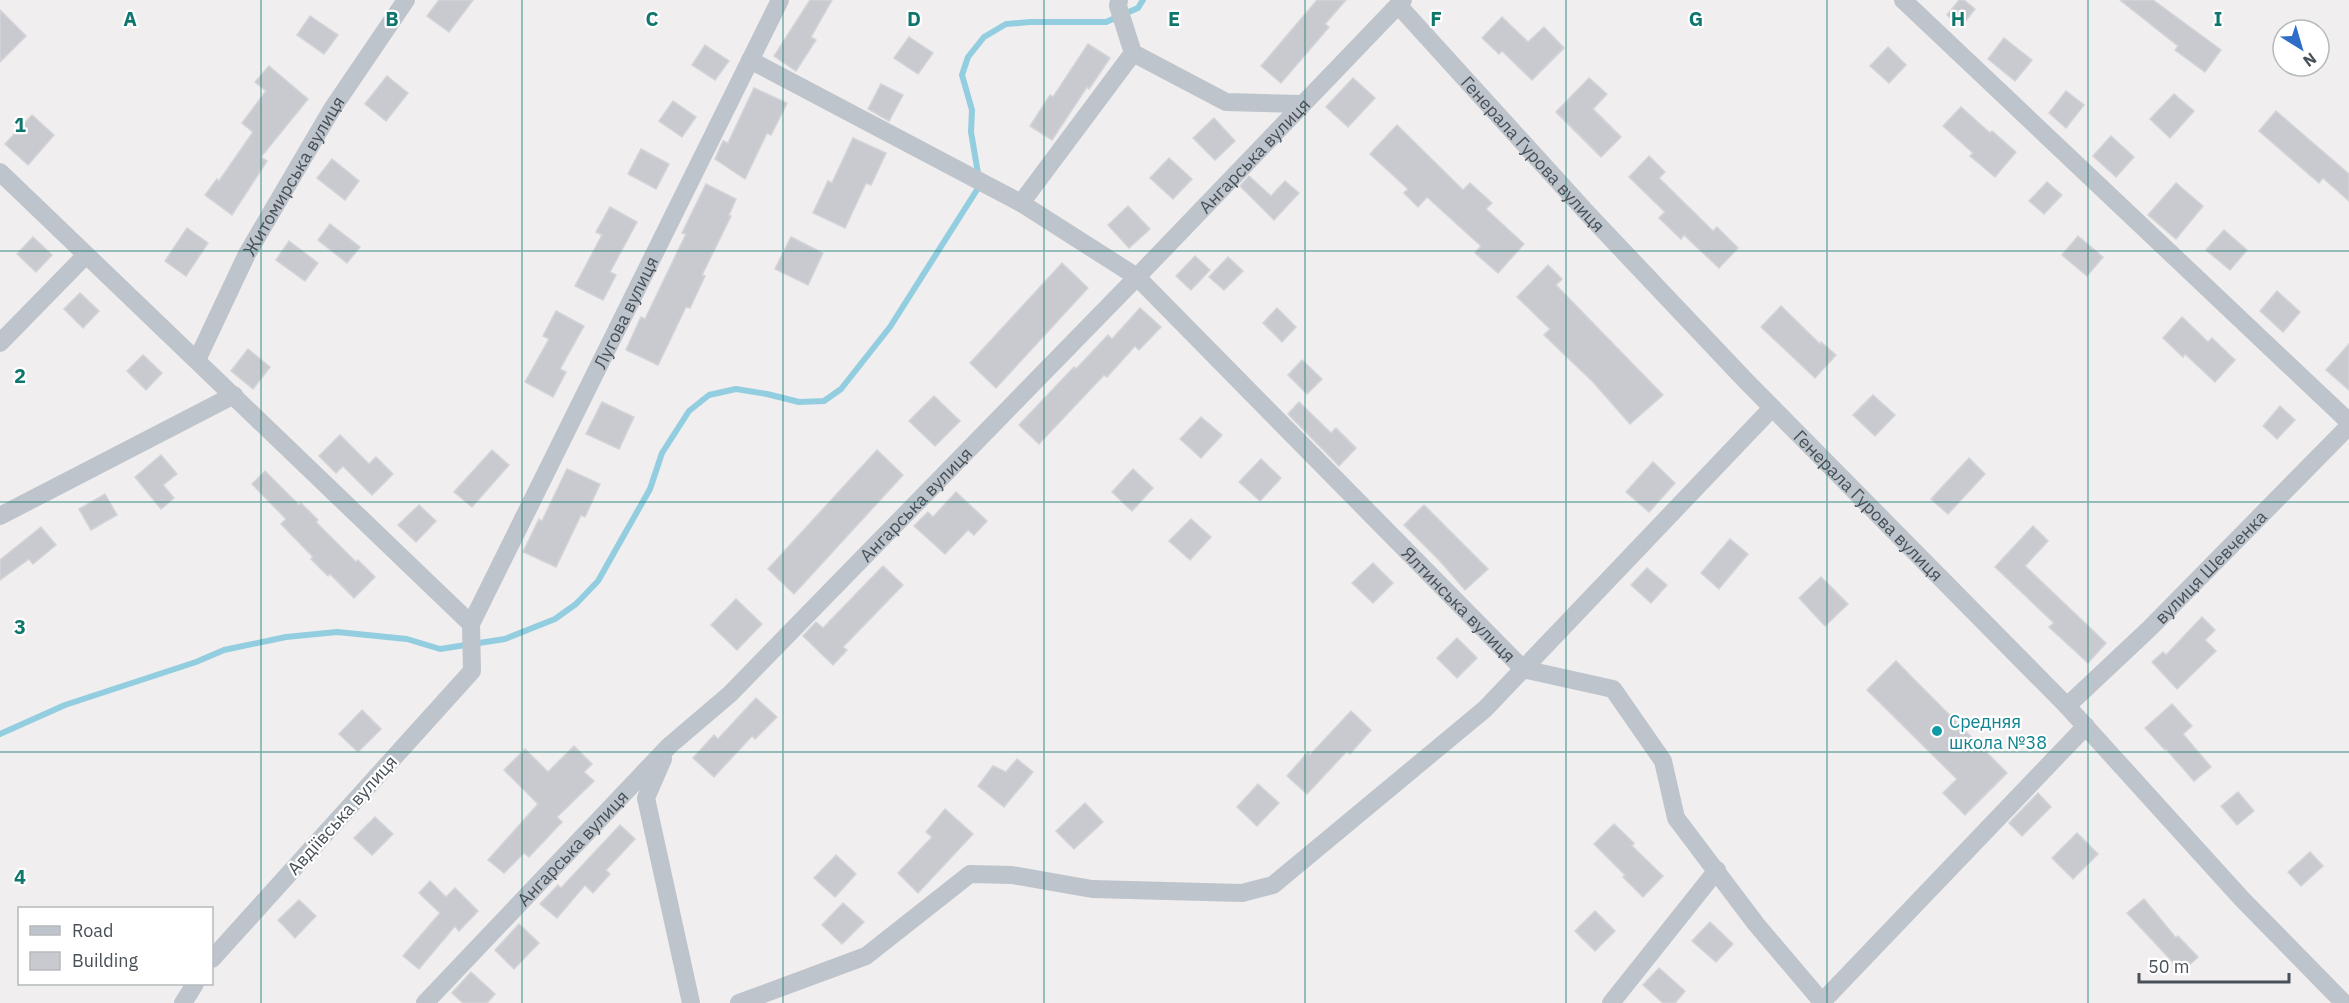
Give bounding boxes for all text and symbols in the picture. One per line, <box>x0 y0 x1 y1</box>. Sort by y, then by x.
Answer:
text: A <box>123 5 137 32</box>
text: B <box>385 5 399 32</box>
text: C <box>645 5 659 32</box>
text: D <box>907 5 921 32</box>
text: E <box>1168 5 1180 32</box>
text: F <box>1430 5 1442 32</box>
text: G <box>1689 5 1703 32</box>
text: H <box>1951 5 1965 32</box>
text: I <box>2214 5 2222 32</box>
north arrow <box>2271 18 2331 78</box>
text: N <box>2299 49 2321 71</box>
street label: Генерала Гурова вулиця <box>1456 71 1610 237</box>
street label: Житомирська вулиця <box>237 91 349 260</box>
street label: Ангарська вулиця <box>1193 93 1315 218</box>
text: 1 <box>14 111 26 138</box>
street label: Лугова вулиця <box>588 252 663 372</box>
text: 2 <box>14 362 26 389</box>
street label: Генерала Гурова вулиця <box>1789 425 1948 586</box>
street label: Ангарська вулиця <box>854 442 977 566</box>
street label: вулиця Шевченка <box>2149 505 2272 628</box>
street label: Ялтинська вулиця <box>1397 541 1521 667</box>
text: 3 <box>14 613 26 640</box>
place label: Средняя школа №38 <box>1949 710 2047 754</box>
marker: Средняя школа №38 <box>1930 724 1944 738</box>
street label: Авдіївська вулиця <box>282 750 402 880</box>
street label: Ангарська вулиця <box>512 785 633 911</box>
text: 4 <box>14 863 26 890</box>
legend <box>18 907 213 985</box>
text: Road <box>72 919 113 942</box>
scale bar <box>2139 946 2289 984</box>
text: Building <box>72 949 139 972</box>
text: 50 m <box>2148 955 2190 978</box>

